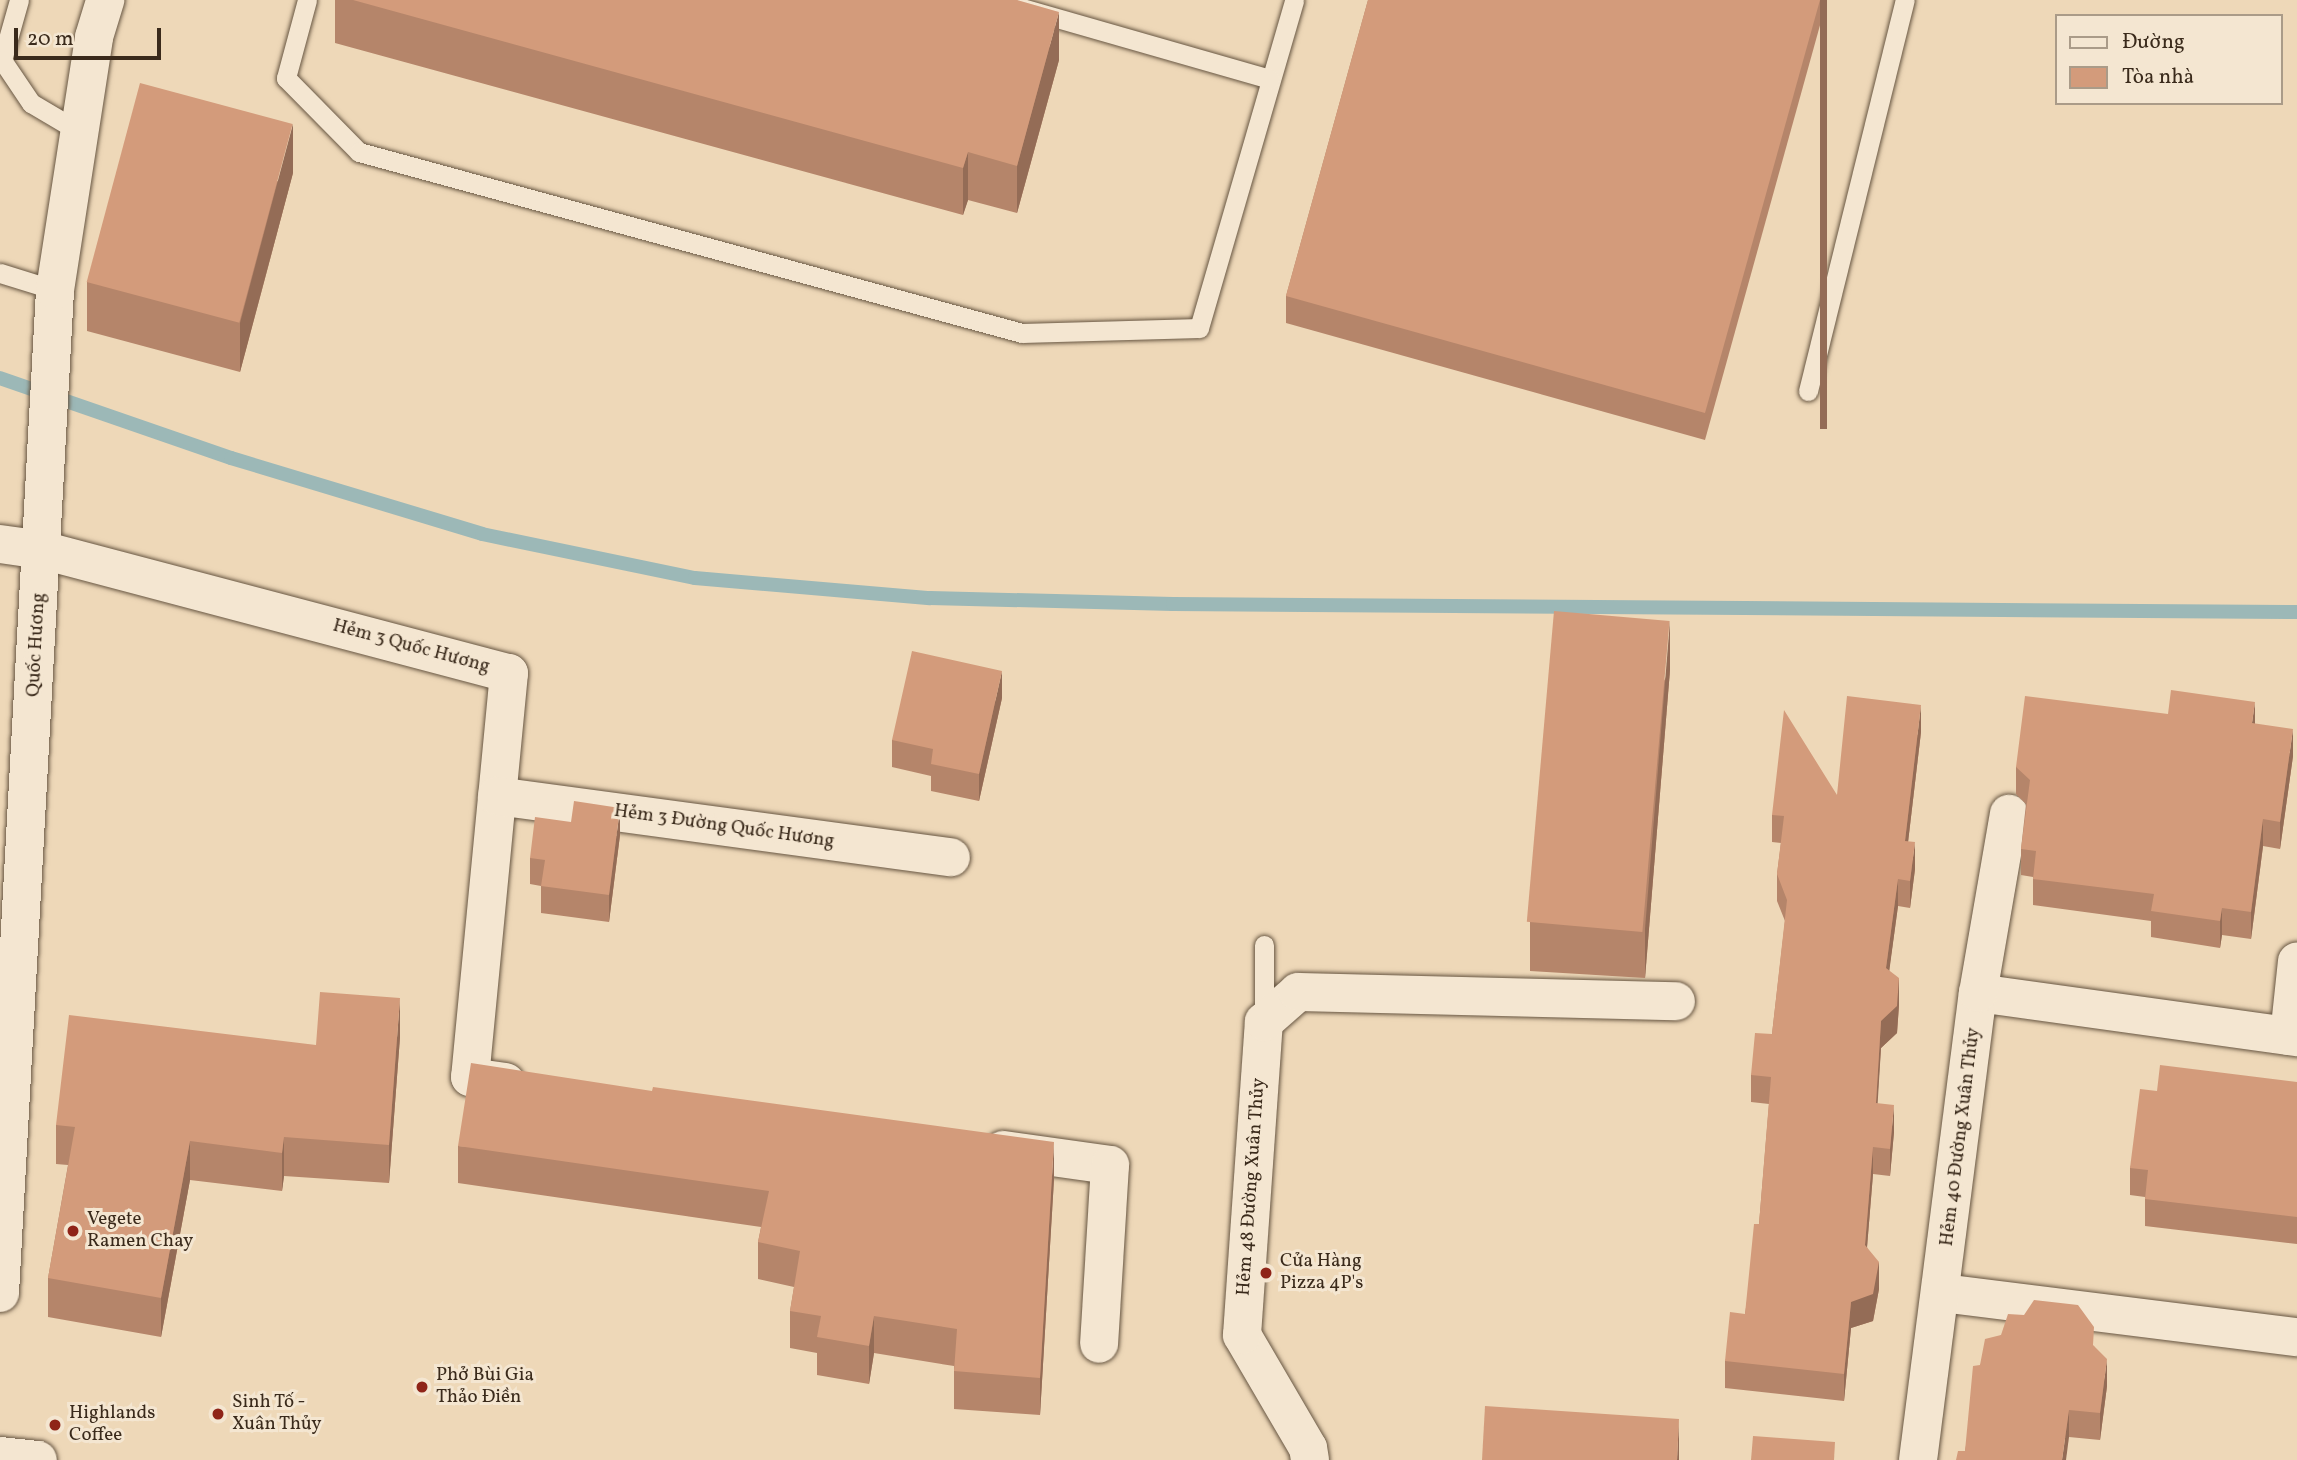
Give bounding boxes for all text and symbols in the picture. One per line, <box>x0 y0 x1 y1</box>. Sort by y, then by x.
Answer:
scale bar <box>18 14 164 58</box>
legend <box>2056 14 2283 105</box>
text: 20 m <box>27 25 73 54</box>
text: Đường <box>2122 28 2185 57</box>
text: Tòa nhà <box>2122 63 2194 92</box>
street label: Quốc Hương <box>23 592 51 698</box>
street label: Hẻm 3 Quốc Hương <box>330 615 492 679</box>
street label: Hẻm 3 Đường Quốc Hương <box>612 800 836 854</box>
street label: Hẻm 40 Đường Xuân Thủy <box>1936 1026 1986 1248</box>
street label: Hẻm 48 Đường Xuân Thủy <box>1233 1077 1271 1297</box>
place label: Vegete Ramen Chay <box>87 1209 193 1253</box>
marker: Vegete Ramen Chay <box>65 1223 81 1239</box>
place label: Cửa Hàng Pizza 4P's <box>1280 1251 1363 1295</box>
marker: Cửa Hàng Pizza 4P's <box>1258 1265 1274 1281</box>
place label: Phở Bùi Gia Thảo Điền <box>436 1365 534 1409</box>
marker: Phở Bùi Gia Thảo Điền <box>414 1379 430 1395</box>
place label: Sinh Tố - Xuân Thủy <box>232 1392 322 1436</box>
place label: Highlands Coffee <box>69 1403 155 1447</box>
marker: Sinh Tố - Xuân Thủy <box>210 1406 226 1422</box>
marker: Highlands Coffee <box>47 1417 63 1433</box>

